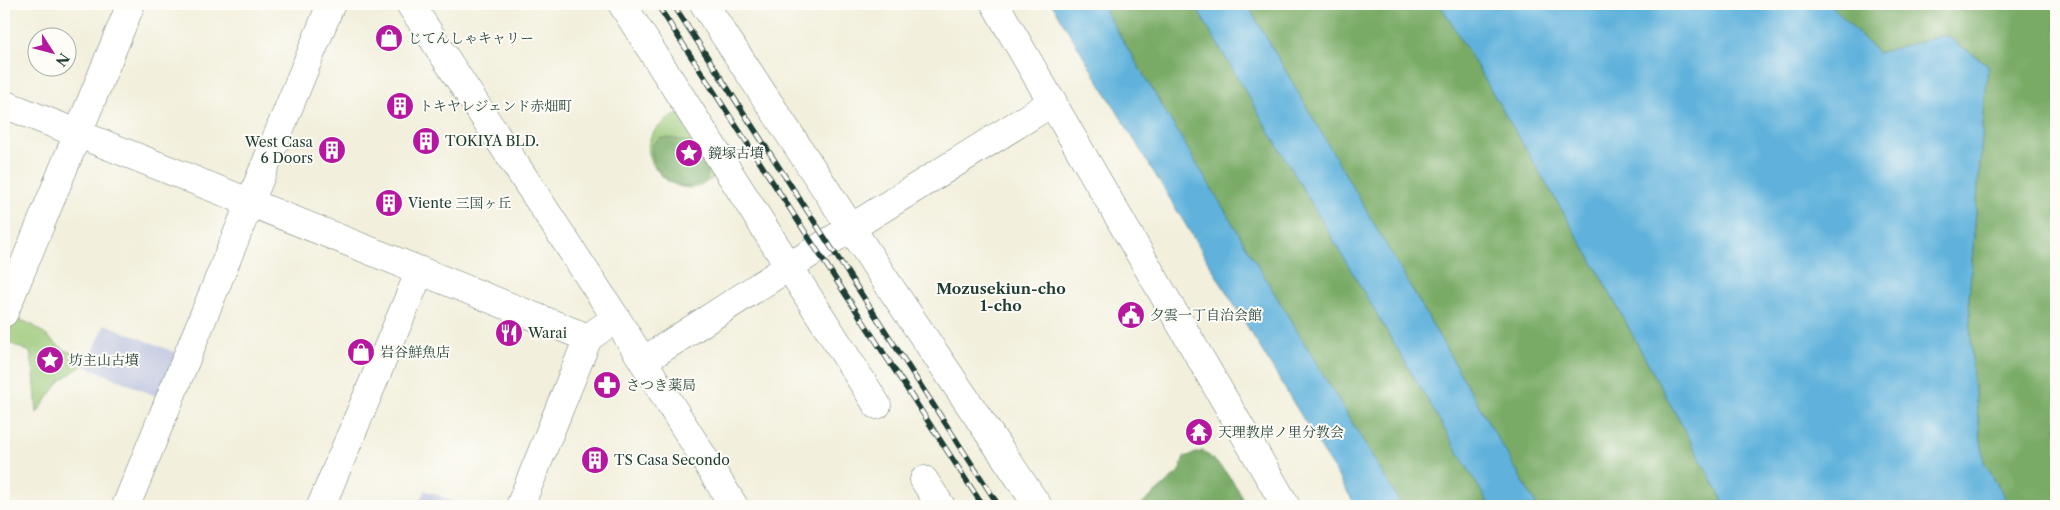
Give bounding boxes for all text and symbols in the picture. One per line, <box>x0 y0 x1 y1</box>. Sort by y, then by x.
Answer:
shop icon: じてんしゃキャリー <box>374 23 404 53</box>
north arrow <box>28 28 78 78</box>
place label: じてんしゃキャリー <box>408 29 534 47</box>
text: N <box>52 49 73 70</box>
building icon: トキヤレジェンド赤畑町 <box>385 91 415 121</box>
place label: トキヤレジェンド赤畑町 <box>419 97 572 115</box>
building icon: TOKIYA BLD. <box>411 126 441 156</box>
place label: TOKIYA BLD. <box>445 132 539 150</box>
place label: West Casa 6 Doors <box>244 133 314 167</box>
building icon: West Casa 6 Doors <box>317 135 347 165</box>
place icon: 鏡塚古墳 <box>674 138 704 168</box>
place label: 鏡塚古墳 <box>708 144 764 162</box>
building icon: Viente 三国ヶ丘 <box>374 188 404 218</box>
place label: Viente 三国ヶ丘 <box>407 194 511 212</box>
district label: Mozusekiun-cho 1-cho <box>936 279 1066 315</box>
public building icon: 夕雲一丁自治会館 <box>1116 300 1146 330</box>
place label: 夕雲一丁自治会館 <box>1150 306 1262 324</box>
restaurant icon: Warai <box>494 318 524 348</box>
place label: Warai <box>527 324 567 342</box>
shop icon: 岩谷鮮魚店 <box>346 337 376 367</box>
place label: 岩谷鮮魚店 <box>380 343 450 361</box>
place icon: 坊主山古墳 <box>35 345 65 375</box>
place label: 坊主山古墳 <box>69 351 139 369</box>
pharmacy icon: さつき薬局 <box>592 370 622 400</box>
place label: さつき薬局 <box>626 376 696 394</box>
temple icon: 天理教岸ノ里分教会 <box>1184 417 1214 447</box>
place label: 天理教岸ノ里分教会 <box>1218 423 1344 441</box>
building icon: TS Casa Secondo <box>580 445 610 475</box>
place label: TS Casa Secondo <box>614 451 730 469</box>

